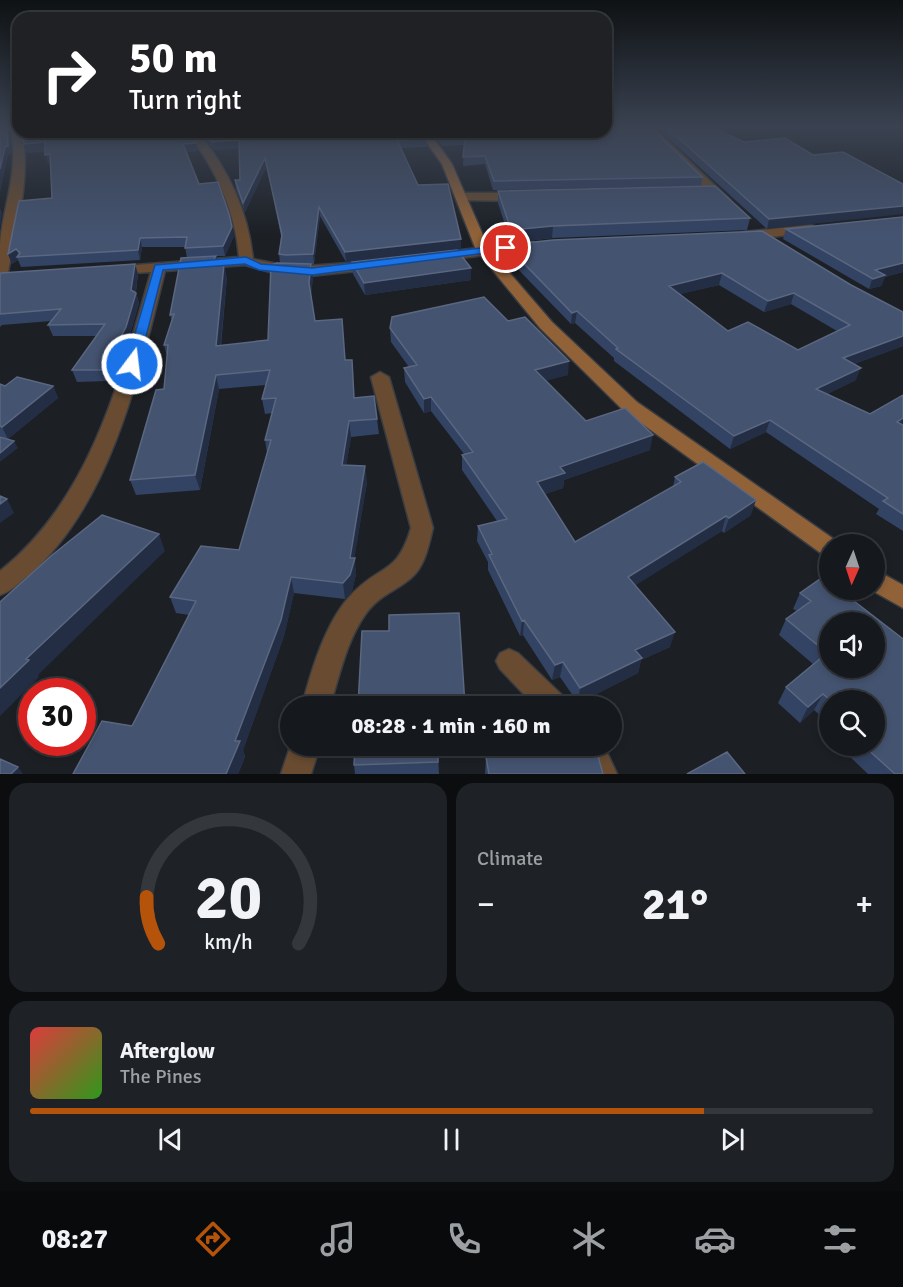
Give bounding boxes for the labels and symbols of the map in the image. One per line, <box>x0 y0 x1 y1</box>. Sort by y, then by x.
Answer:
pin <box>480 222 531 273</box>
position arrow <box>100 332 164 396</box>
north arrow <box>819 534 885 600</box>
speed limit sign: 30 <box>18 678 96 756</box>

